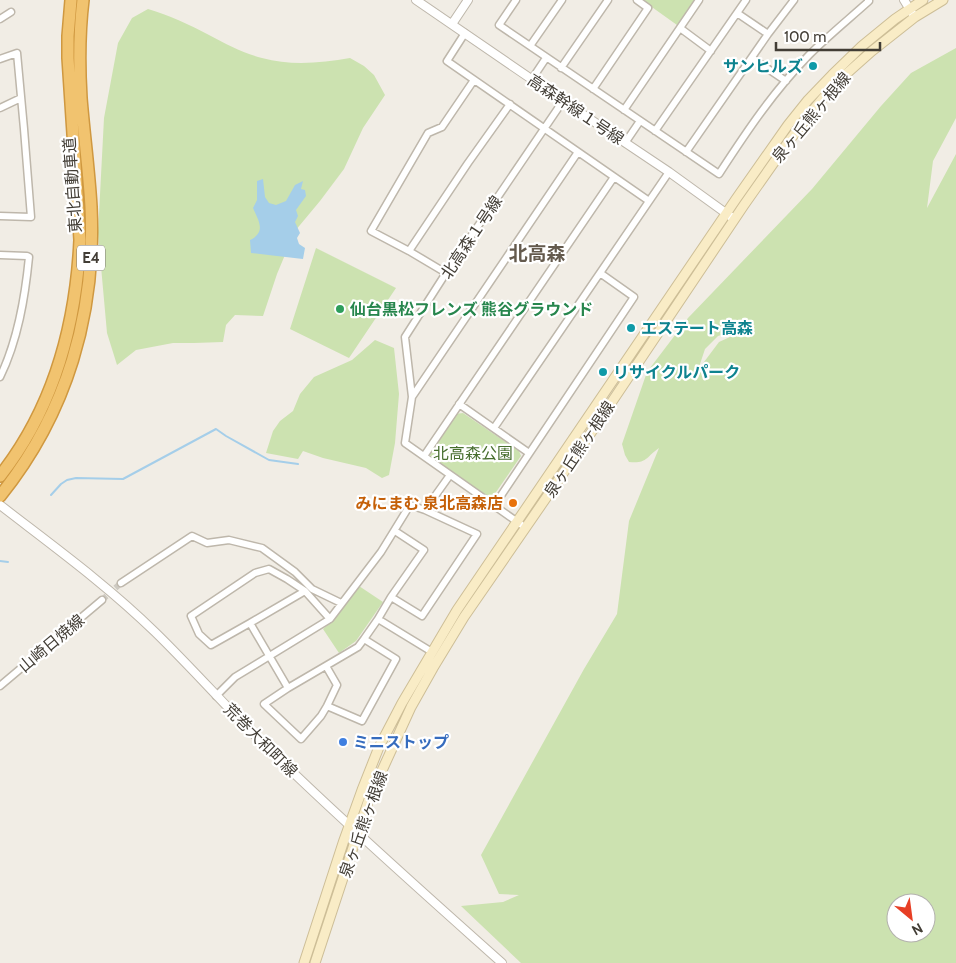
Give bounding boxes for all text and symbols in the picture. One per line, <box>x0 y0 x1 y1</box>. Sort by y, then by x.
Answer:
scale bar <box>776 20 880 52</box>
text: 100 m <box>784 28 826 46</box>
place label: サンヒルズ <box>723 57 803 76</box>
marker: サンヒルズ <box>807 60 819 72</box>
street label: 泉ヶ丘熊ヶ根線 <box>768 68 855 166</box>
street label: 高森幹線１号線 <box>524 70 627 149</box>
street label: 東北自動車道 <box>60 136 85 234</box>
street label: 北高森１号線 <box>437 192 506 282</box>
district label: 北高森 <box>508 242 566 265</box>
road number: E4 <box>77 246 105 270</box>
place label: 仙台黒松フレンズ 熊谷グラウンド <box>349 300 593 319</box>
marker: 仙台黒松フレンズ 熊谷グラウンド <box>334 303 346 315</box>
place label: エステート高森 <box>641 319 753 338</box>
marker: エステート高森 <box>625 322 637 334</box>
place label: リサイクルパーク <box>613 363 740 382</box>
marker: リサイクルパーク <box>597 366 609 378</box>
street label: 泉ヶ丘熊ヶ根線 <box>540 398 619 501</box>
park label: 北高森公園 <box>433 444 513 463</box>
place label: みにまむ 泉北高森店 <box>355 494 503 513</box>
marker: みにまむ 泉北高森店 <box>507 497 519 509</box>
street label: 山崎日焼線 <box>15 610 88 676</box>
street label: 荒巻大和町線 <box>220 700 301 781</box>
place label: ミニストップ <box>353 733 449 752</box>
marker: ミニストップ <box>337 736 349 748</box>
street label: 泉ヶ丘熊ヶ根線 <box>335 768 392 880</box>
north arrow <box>886 893 936 943</box>
text: N <box>909 919 926 940</box>

